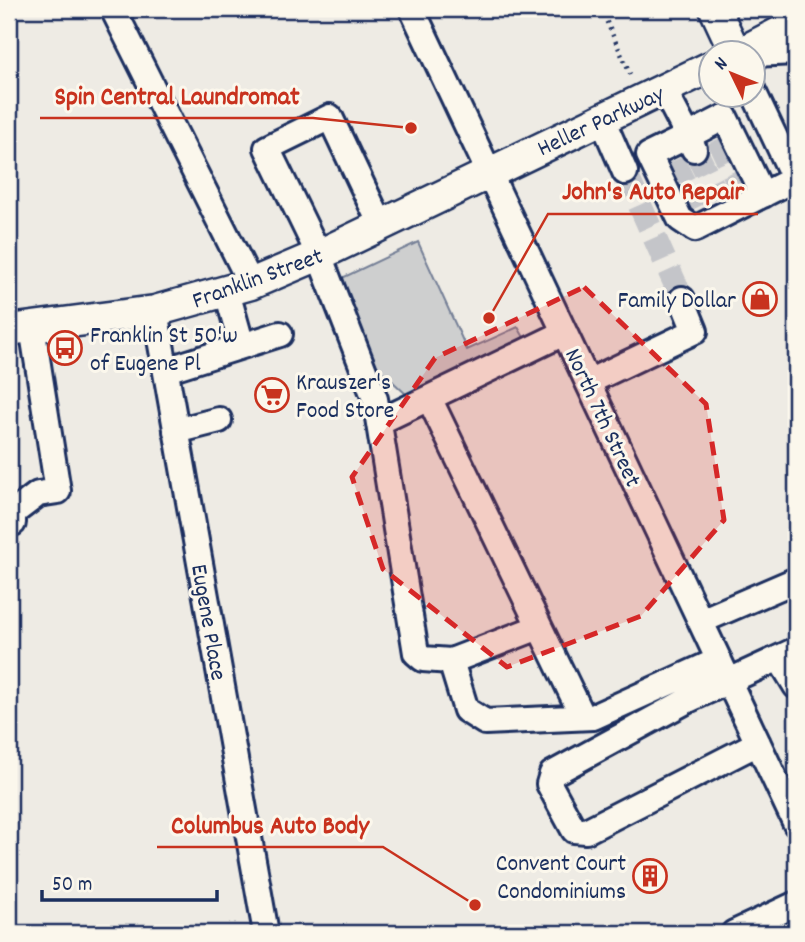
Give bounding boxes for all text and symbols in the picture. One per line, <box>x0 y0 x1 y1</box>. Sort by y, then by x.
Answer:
north arrow <box>696 38 766 108</box>
text: N <box>709 52 735 77</box>
callout: Spin Central Laundromat <box>40 71 313 118</box>
street label: Heller Parkway <box>532 78 671 167</box>
text: Spin Central Laundromat <box>54 80 300 117</box>
callout: John's Auto Repair <box>548 167 758 214</box>
text: John's Auto Repair <box>562 175 744 212</box>
street label: Franklin Street <box>188 240 328 319</box>
shop icon: Family Dollar <box>741 280 779 318</box>
place label: Family Dollar <box>618 285 736 319</box>
place label: Franklin St 50'w of Eugene Pl <box>90 320 238 382</box>
bus stop icon: Franklin St 50'w of Eugene Pl <box>46 329 84 367</box>
street label: North 7th Street <box>554 343 648 493</box>
place label: Krauszer's Food Store <box>296 367 394 429</box>
supermarket icon: Krauszer's Food Store <box>253 376 291 414</box>
street label: Eugene Place <box>180 562 234 683</box>
callout: Columbus Auto Body <box>157 800 383 847</box>
text: Columbus Auto Body <box>171 809 371 846</box>
place label: Convent Court Condominiums <box>496 848 626 910</box>
building icon: Convent Court Condominiums <box>631 857 669 895</box>
scale bar <box>42 858 217 902</box>
text: 50 m <box>52 871 92 901</box>

